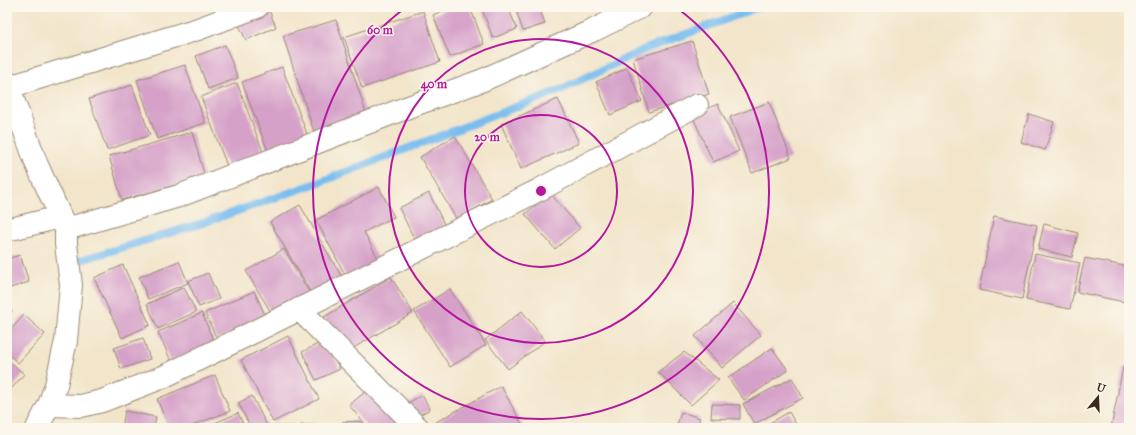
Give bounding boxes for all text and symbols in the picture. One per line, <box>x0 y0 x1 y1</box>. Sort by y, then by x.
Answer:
text: 60 m <box>367 23 394 37</box>
text: 40 m <box>421 77 448 92</box>
text: 20 m <box>474 130 501 144</box>
centre of rings <box>534 184 548 198</box>
north arrow <box>1078 377 1118 417</box>
text: U <box>1095 380 1108 396</box>

